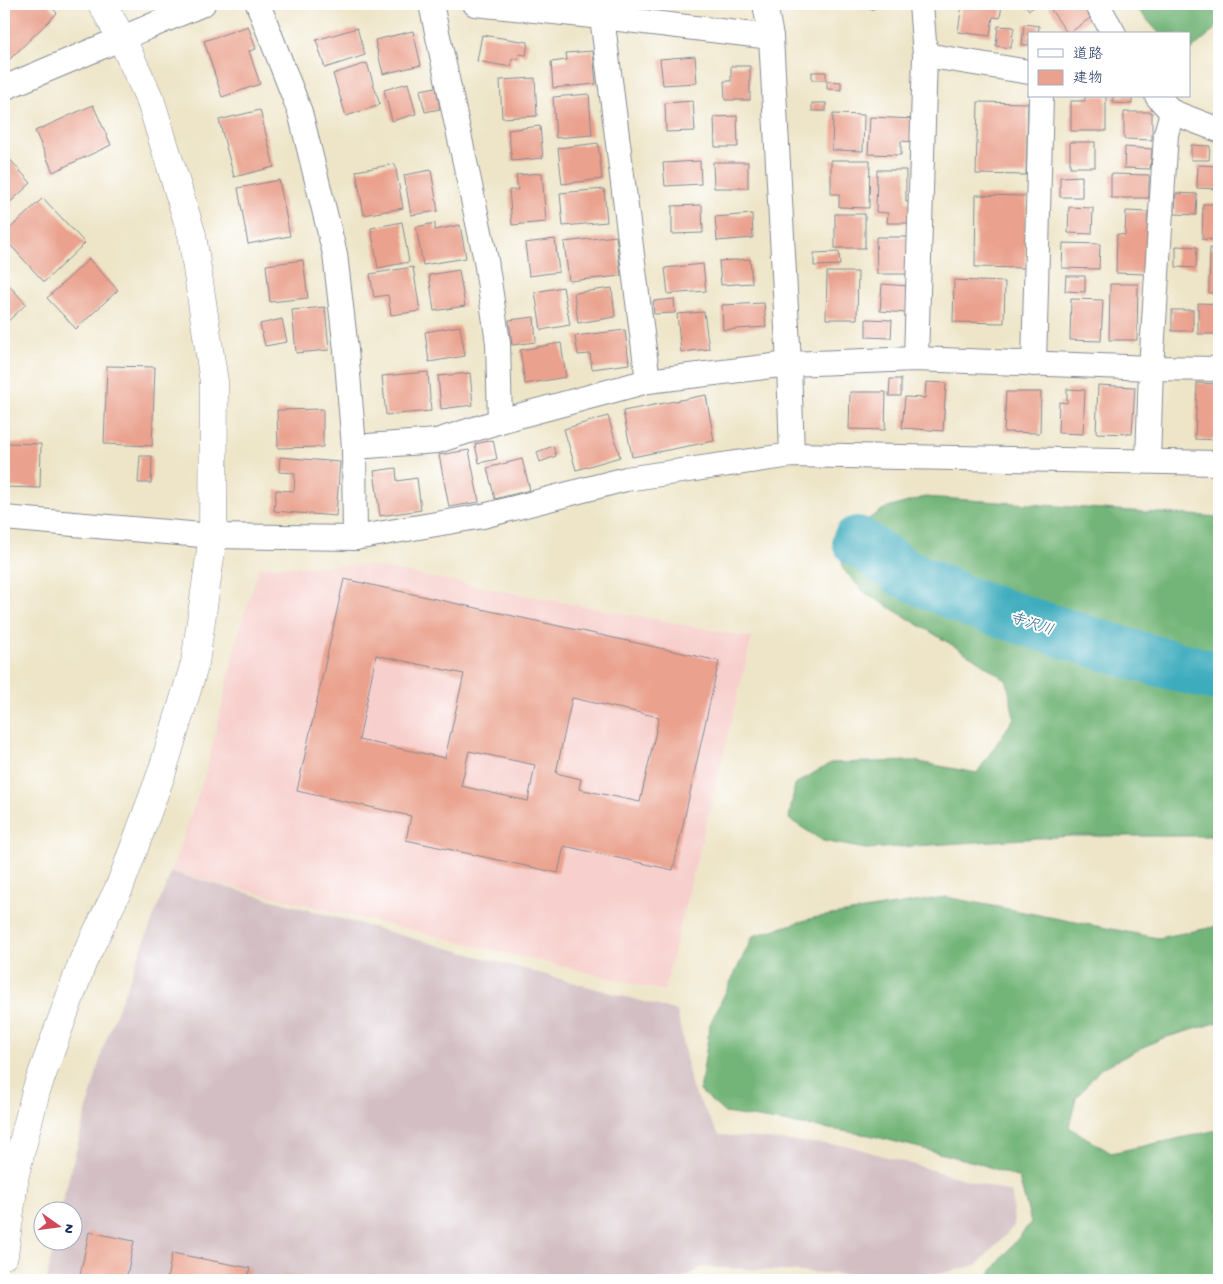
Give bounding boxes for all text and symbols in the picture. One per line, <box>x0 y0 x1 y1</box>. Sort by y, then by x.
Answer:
legend <box>1028 32 1190 98</box>
text: 道路 <box>1073 46 1103 64</box>
text: 建物 <box>1073 70 1103 88</box>
water label: 寺沢川 <box>1007 608 1056 640</box>
north arrow <box>32 1202 82 1252</box>
text: N <box>59 1222 78 1235</box>

